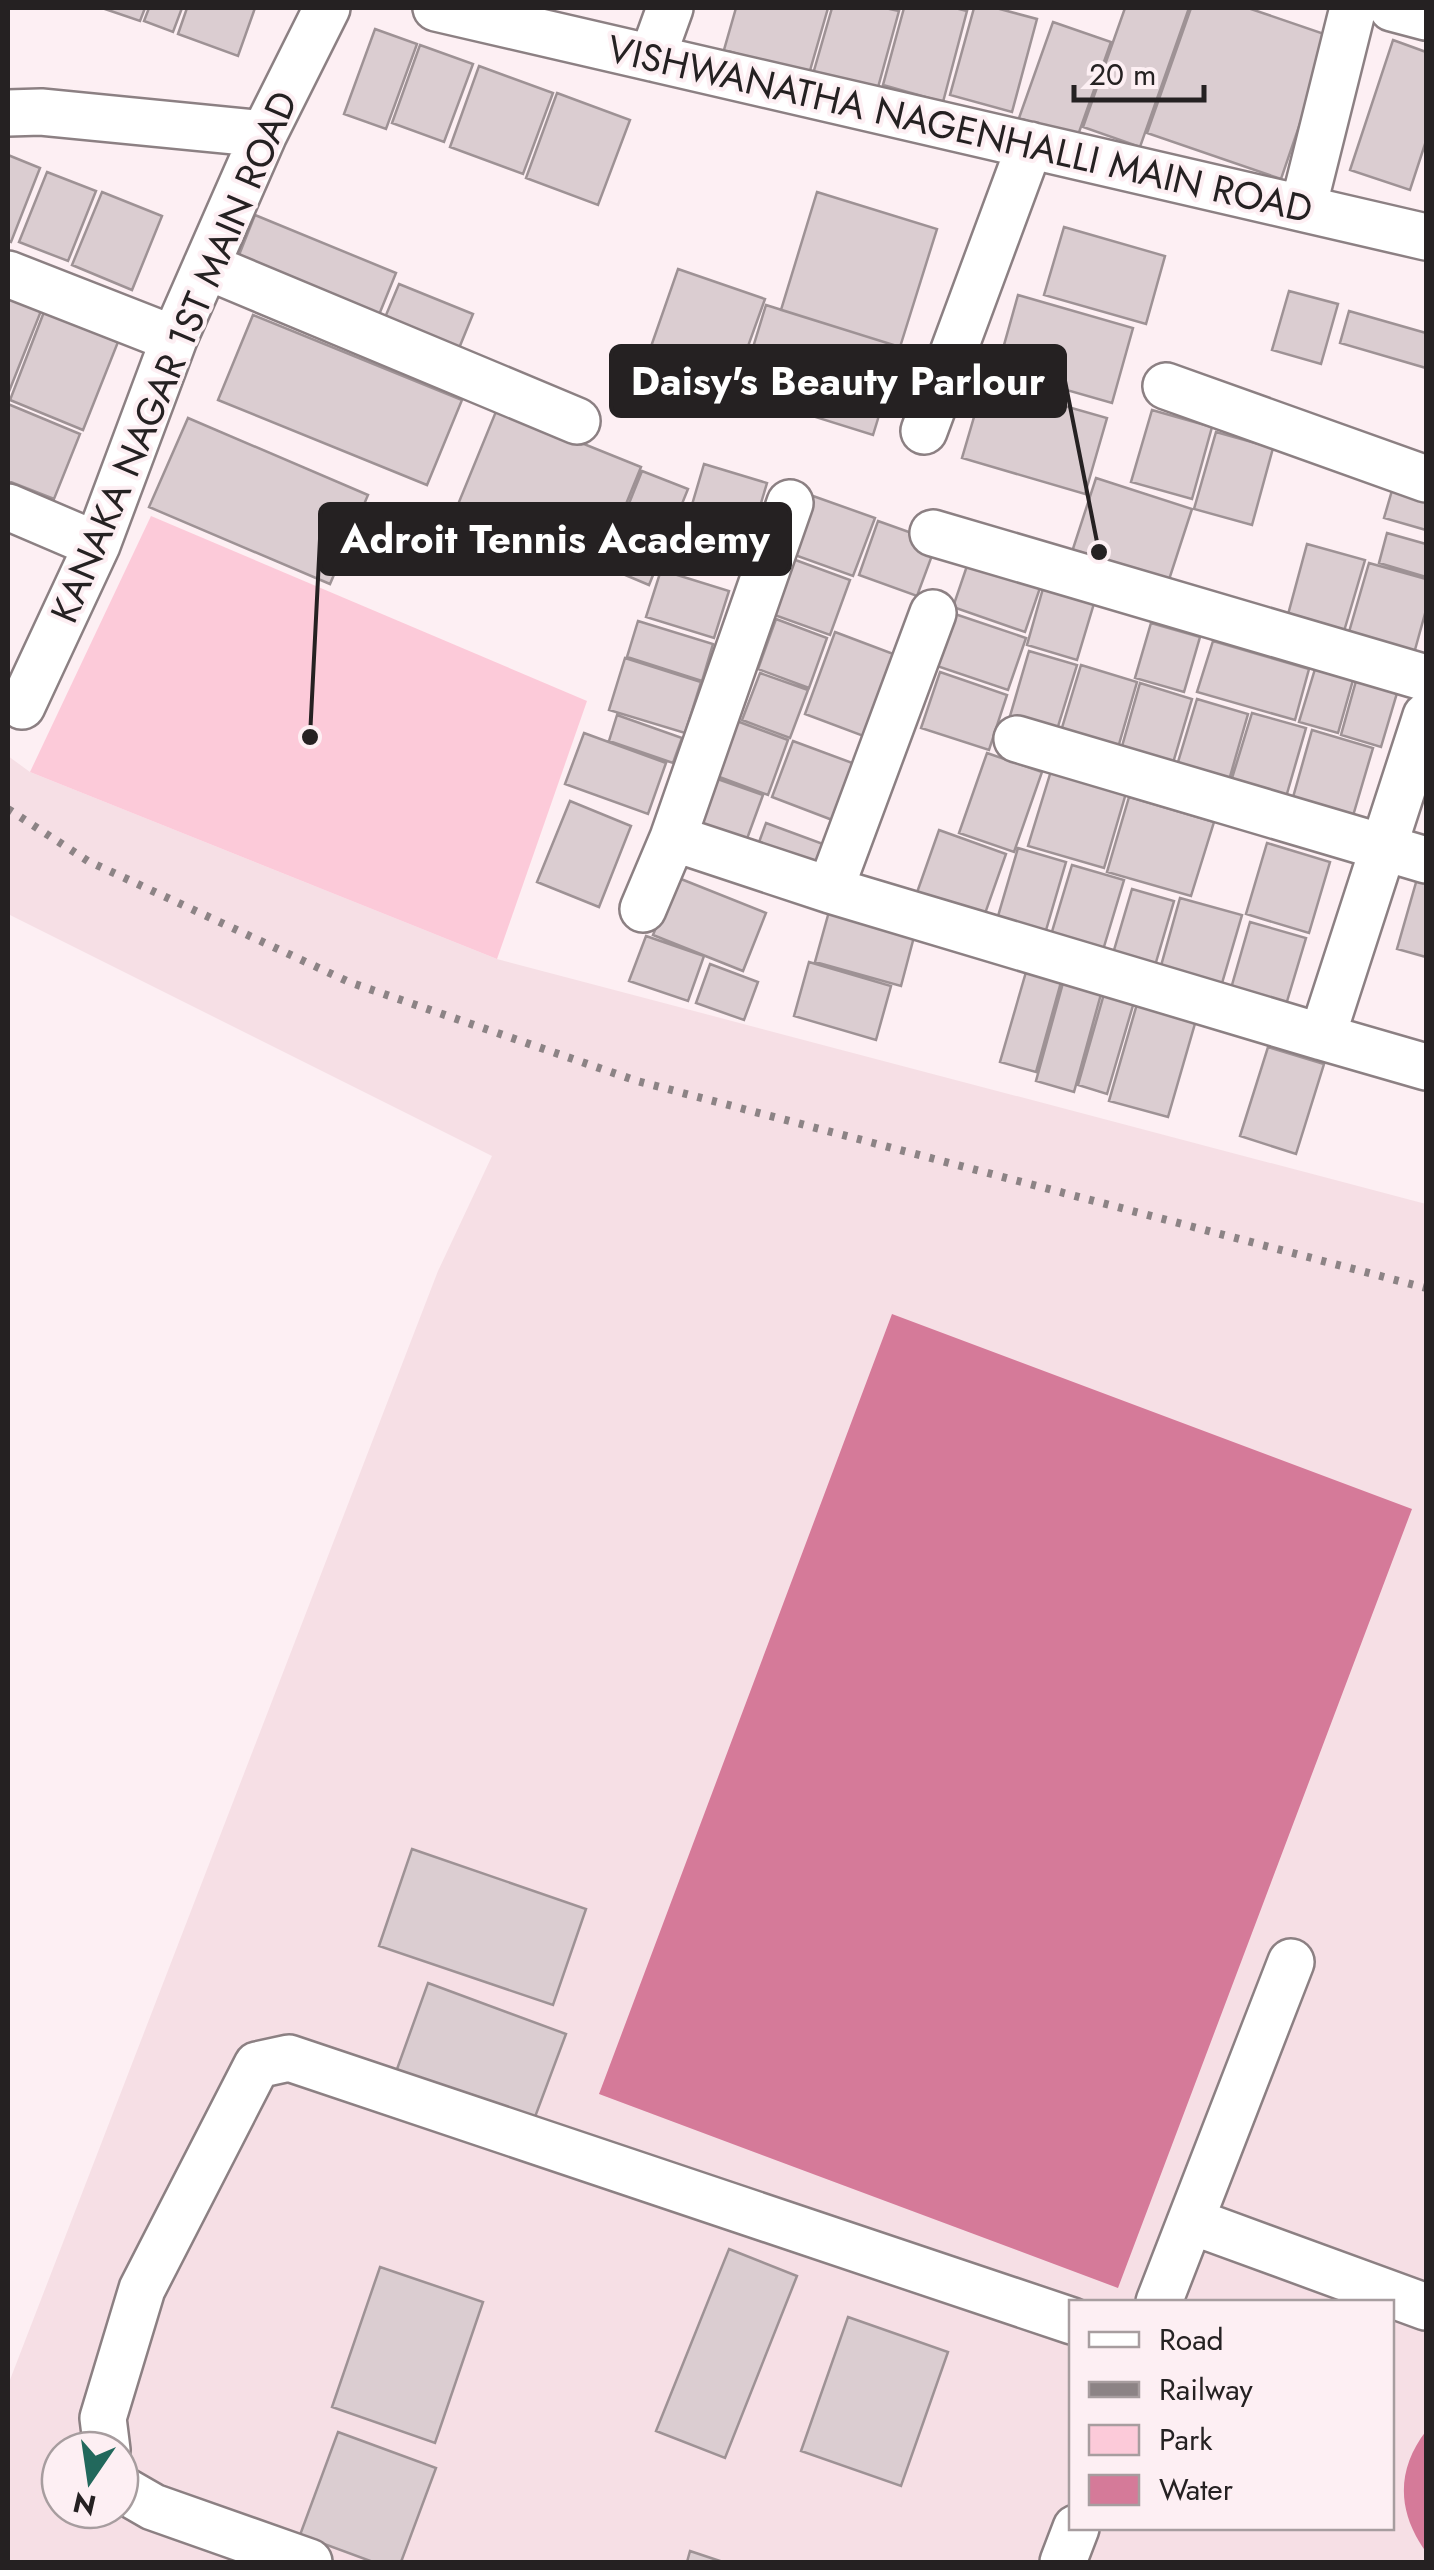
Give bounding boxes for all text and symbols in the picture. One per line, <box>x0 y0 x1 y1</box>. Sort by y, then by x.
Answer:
street label: VISHWANATHA NAGENHALLI MAIN ROAD <box>602 21 1318 237</box>
scale bar <box>1074 40 1204 102</box>
text: 20 m <box>1089 53 1156 96</box>
street label: KANAKA NAGAR 1ST MAIN ROAD <box>36 83 311 631</box>
callout: Daisy's Beauty Parlour <box>611 346 1065 416</box>
text: Daisy's Beauty Parlour <box>631 352 1046 410</box>
callout: Adroit Tennis Academy <box>320 504 790 574</box>
text: Adroit Tennis Academy <box>339 510 771 568</box>
legend <box>1069 2300 1394 2530</box>
text: Road <box>1159 2318 1224 2361</box>
text: Railway <box>1159 2368 1254 2411</box>
text: Park <box>1159 2418 1213 2461</box>
north arrow <box>40 2430 140 2530</box>
text: Water <box>1159 2468 1234 2511</box>
text: N <box>69 2481 100 2526</box>

